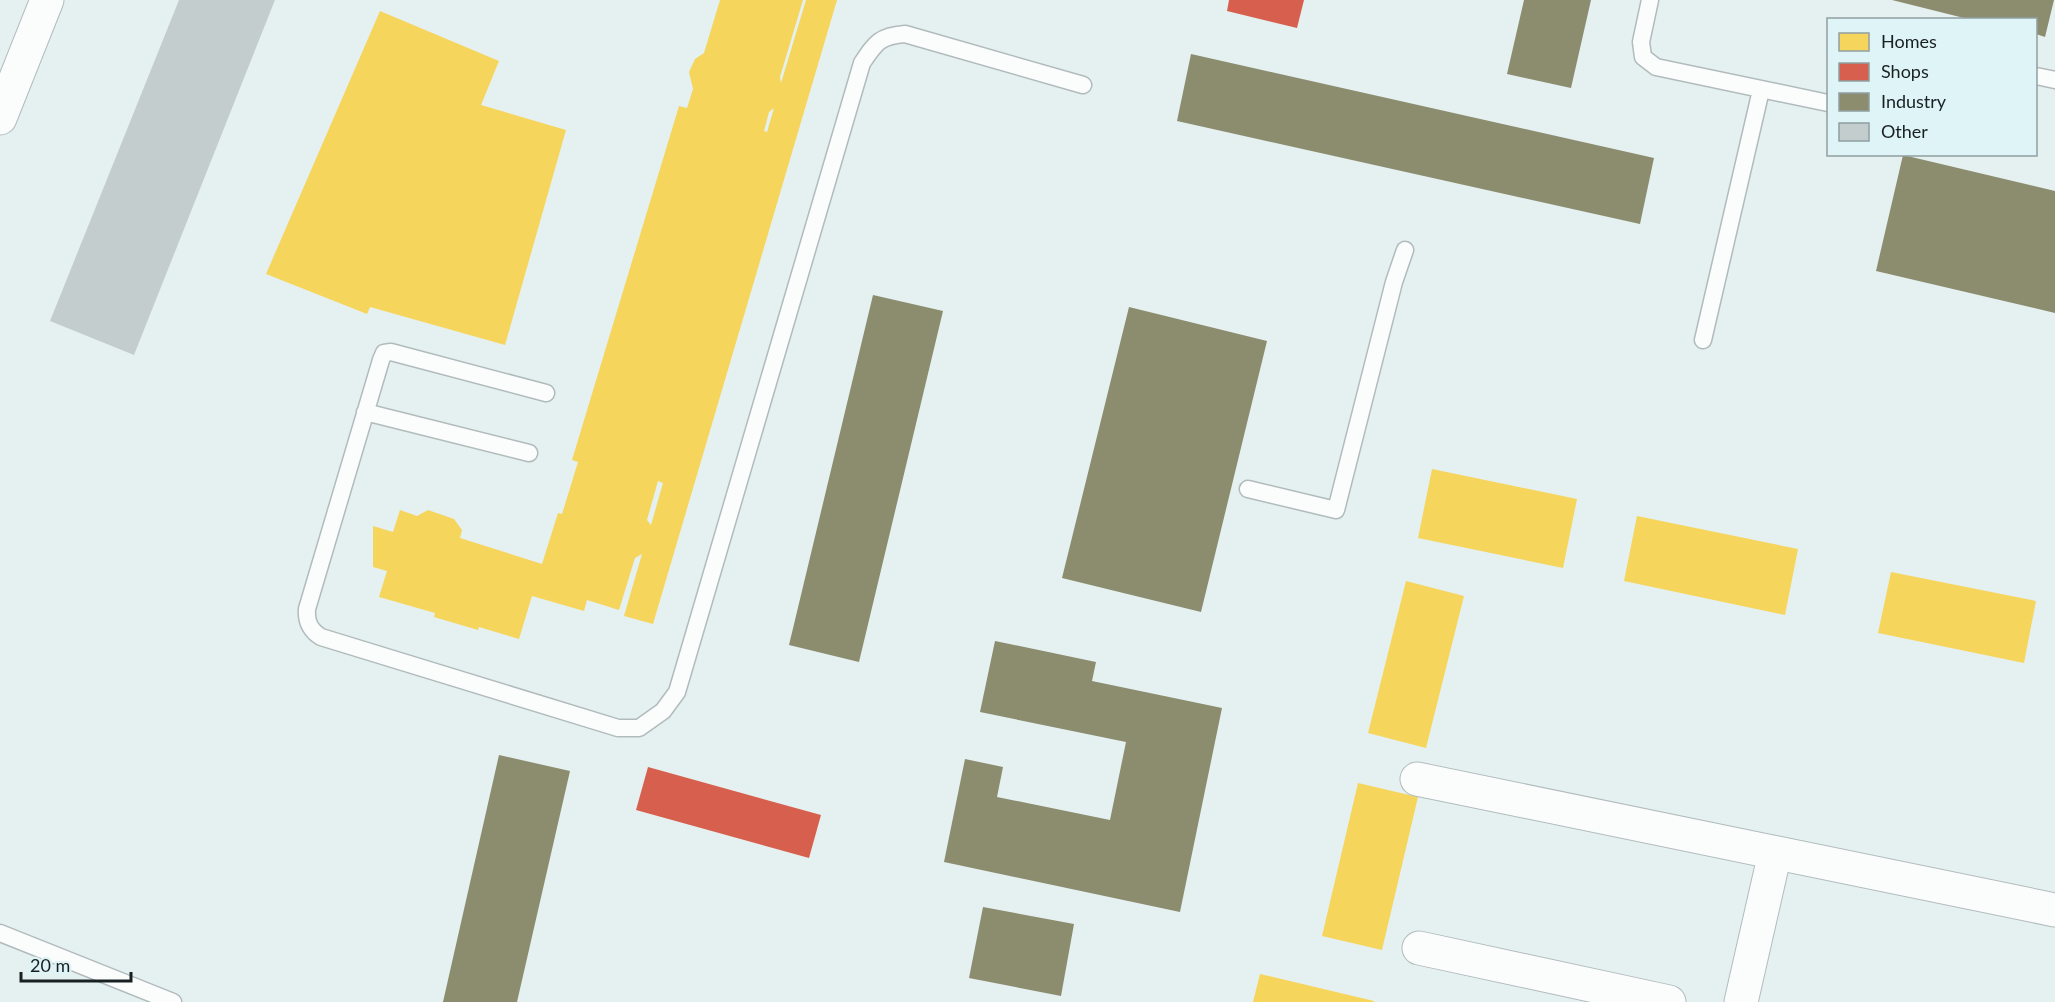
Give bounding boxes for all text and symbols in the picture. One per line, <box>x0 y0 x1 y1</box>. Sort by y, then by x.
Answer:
legend <box>1827 18 2037 156</box>
text: Homes <box>1881 30 1937 52</box>
text: Shops <box>1881 60 1929 82</box>
text: Industry <box>1881 90 1947 112</box>
text: Other <box>1881 120 1928 142</box>
scale bar <box>21 945 130 983</box>
text: 20 m <box>30 954 70 976</box>

